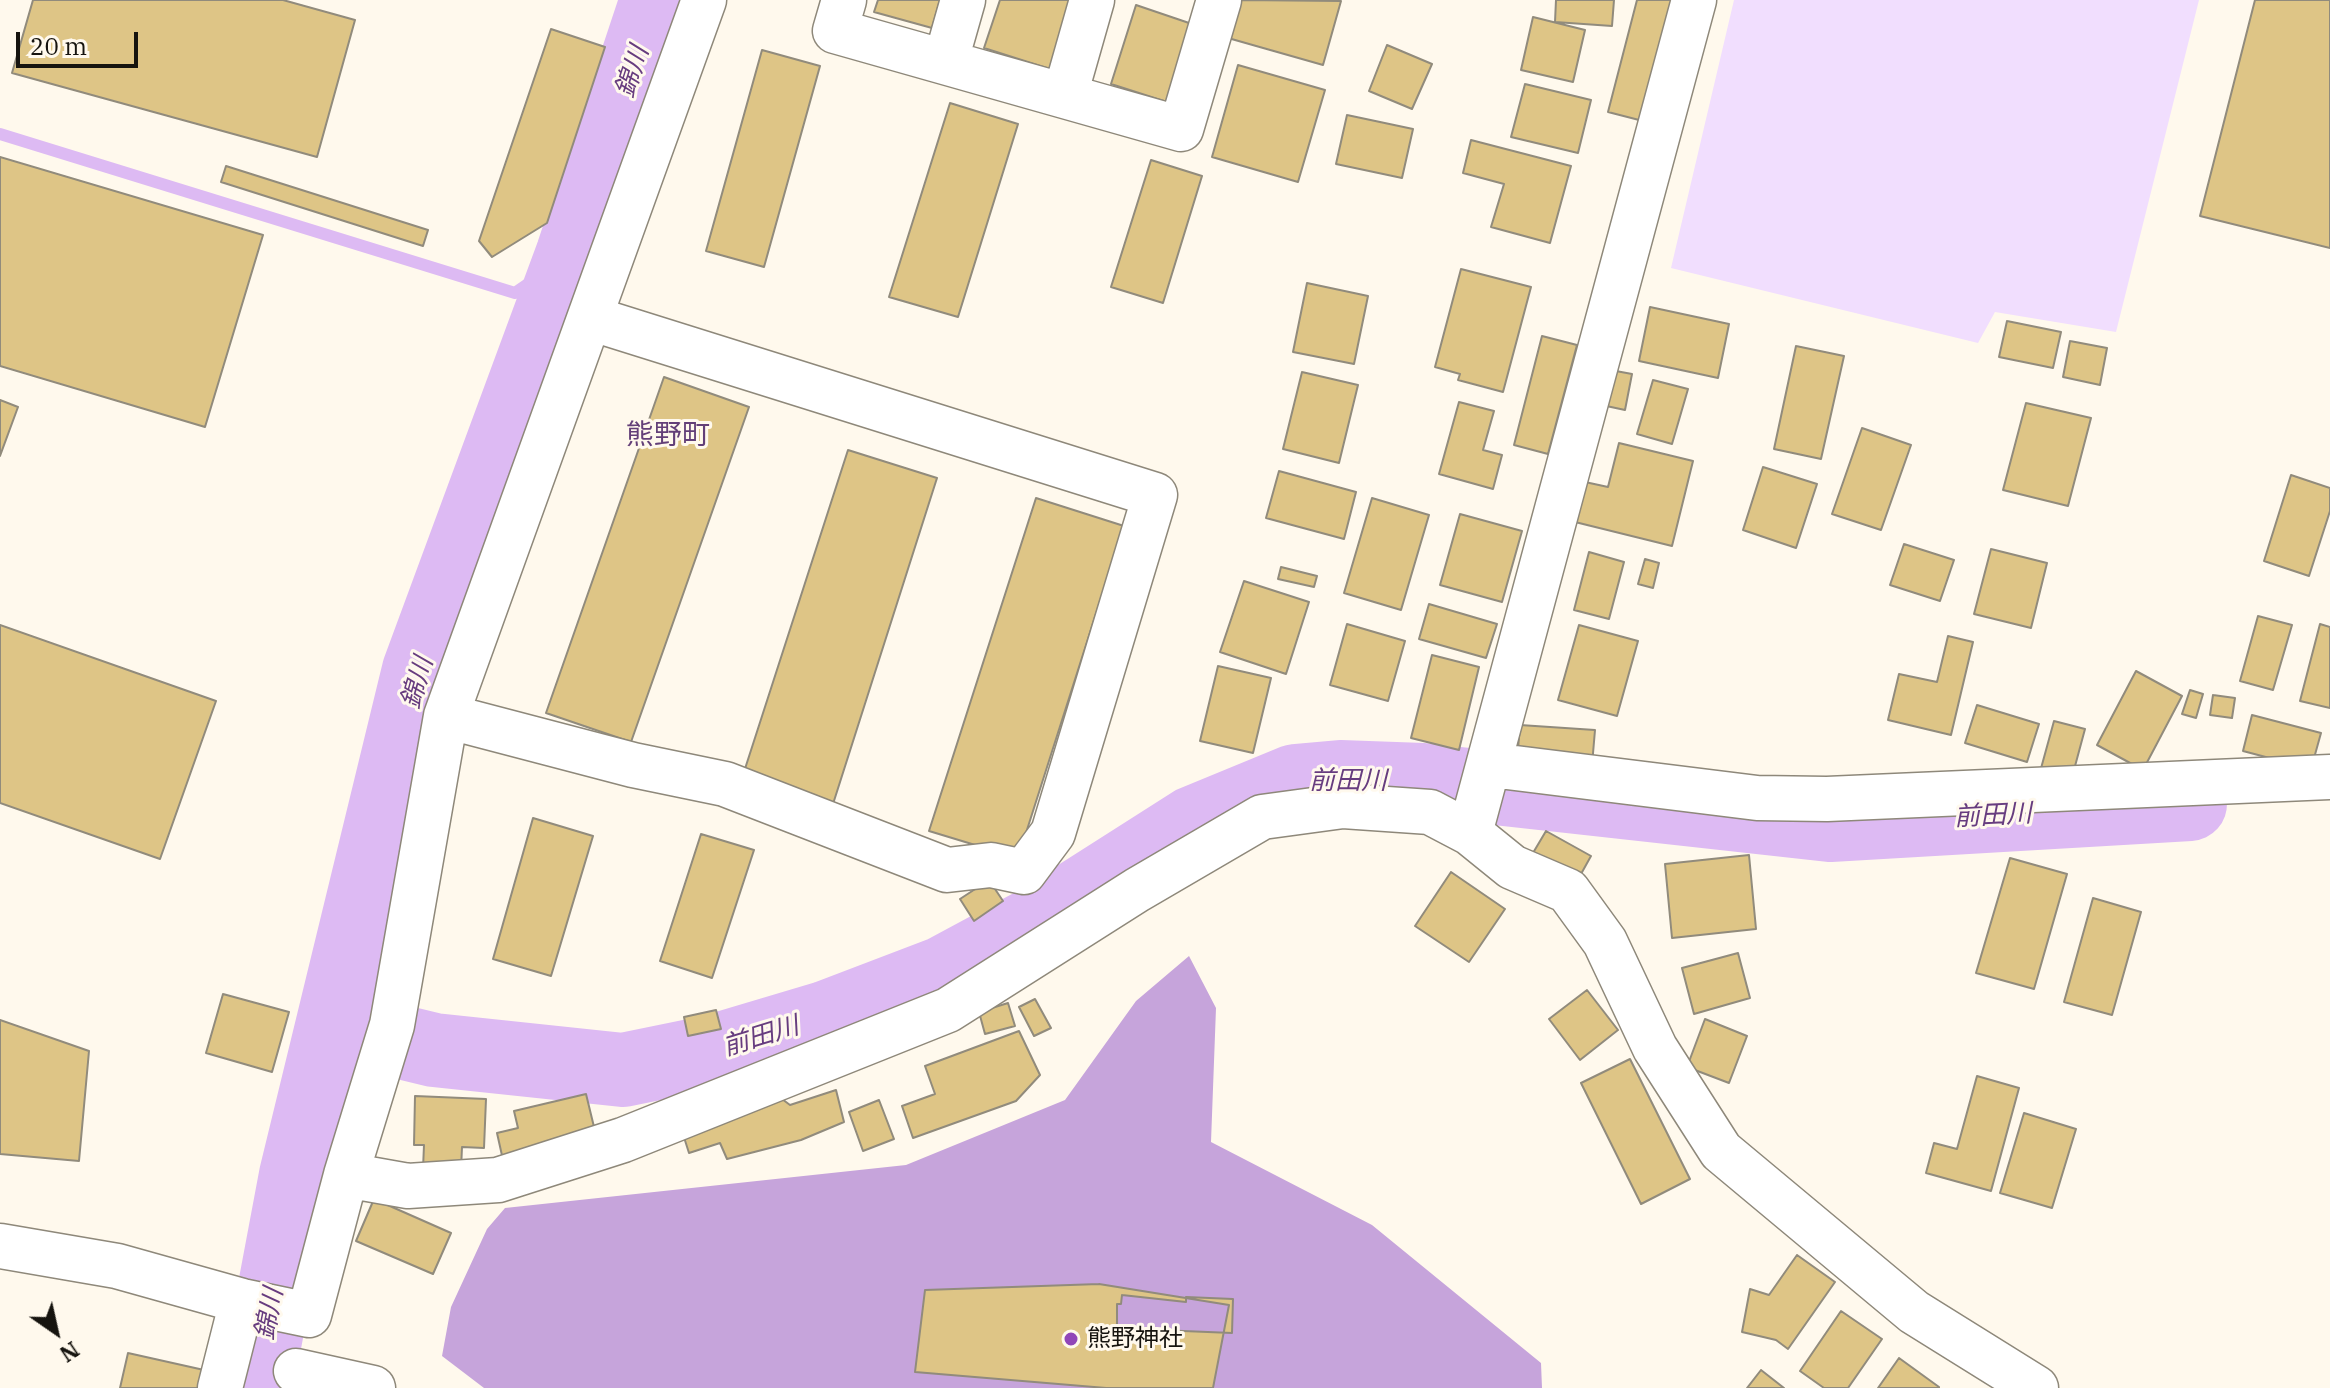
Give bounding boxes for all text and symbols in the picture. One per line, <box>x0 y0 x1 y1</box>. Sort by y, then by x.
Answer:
scale bar <box>20 16 142 66</box>
text: 20 m <box>30 30 87 62</box>
water label: 錦川 <box>610 42 656 102</box>
district label: 熊野町 <box>626 419 710 453</box>
water label: 錦川 <box>396 654 440 712</box>
water label: 前田川 <box>1309 765 1387 797</box>
water label: 前田川 <box>1953 798 2033 834</box>
water label: 前田川 <box>719 1011 803 1063</box>
water label: 錦川 <box>250 1286 290 1342</box>
north arrow <box>16 1292 96 1372</box>
place label: 熊野神社 <box>1087 1325 1183 1353</box>
marker: 熊野神社 <box>1062 1330 1080 1348</box>
text: N <box>54 1335 85 1369</box>

